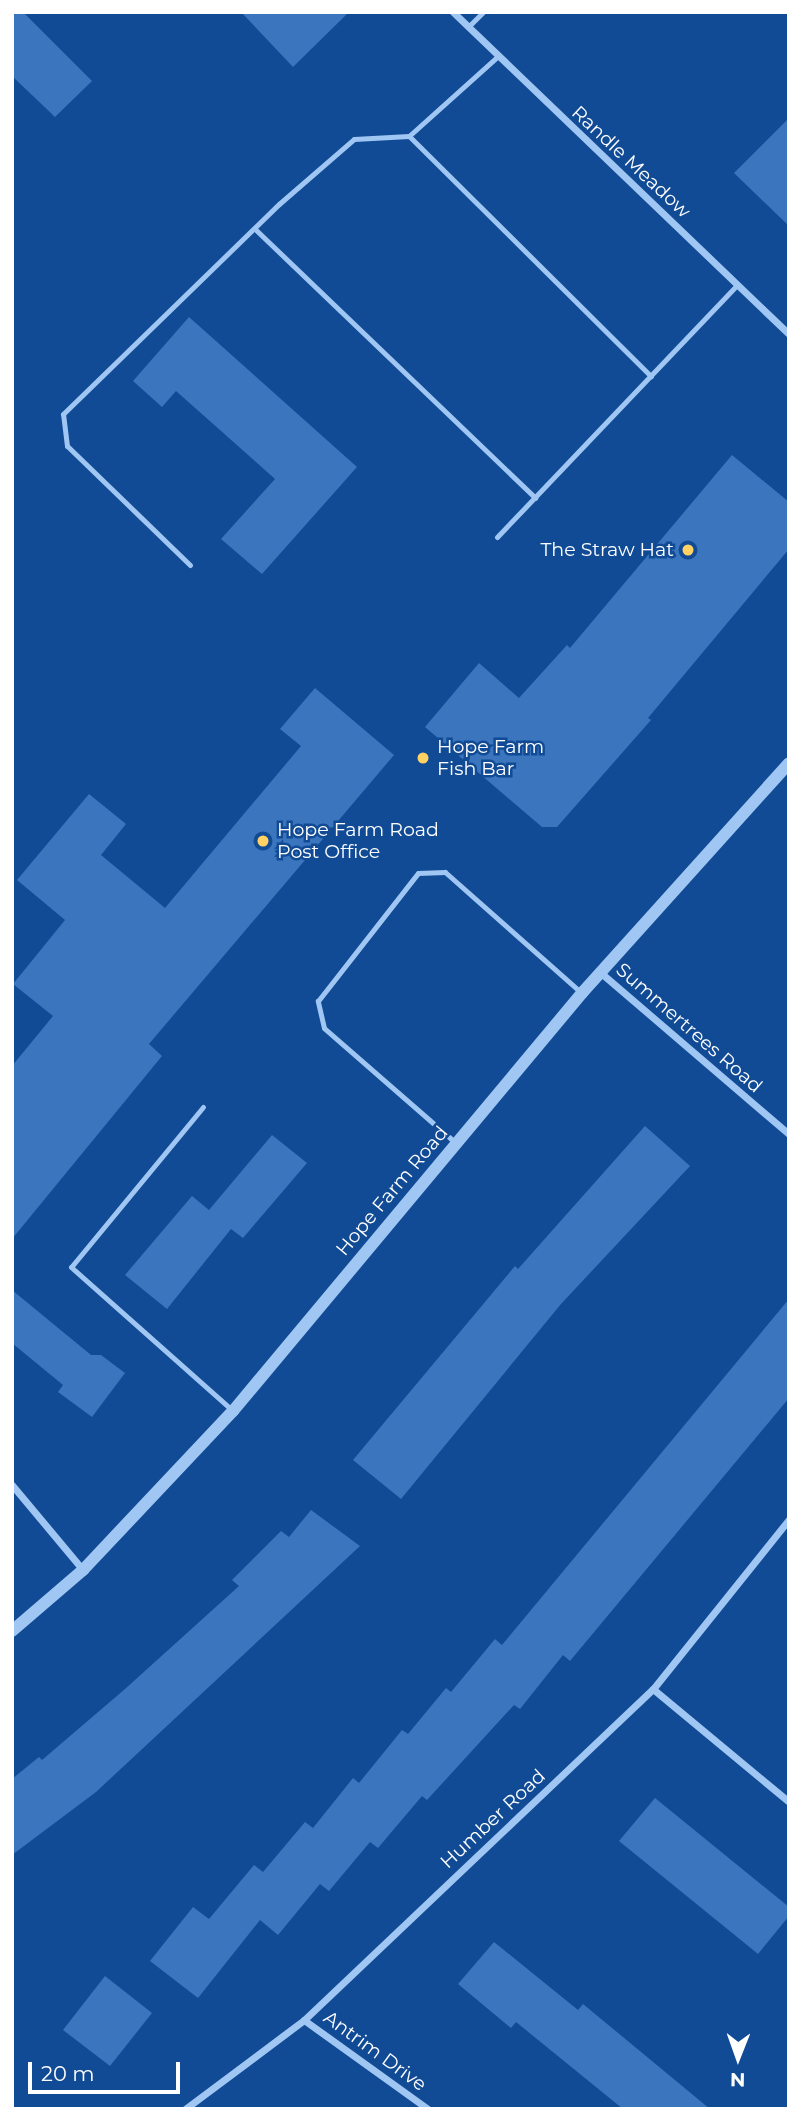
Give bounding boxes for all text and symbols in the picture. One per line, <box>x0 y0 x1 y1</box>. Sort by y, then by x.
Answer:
street label: Randle Meadow <box>567 101 695 223</box>
place label: The Straw Hat <box>540 539 674 561</box>
marker: The Straw Hat <box>680 542 696 558</box>
place label: Hope Farm Fish Bar <box>437 736 544 780</box>
marker: Hope Farm Fish Bar <box>415 750 431 766</box>
place label: Hope Farm Road Post Office <box>277 819 439 863</box>
marker: Hope Farm Road Post Office <box>255 833 271 849</box>
street label: Summertrees Road <box>611 958 767 1098</box>
street label: Hope Farm Road <box>331 1122 453 1260</box>
street label: Humber Road <box>436 1765 550 1873</box>
street label: Antrim Drive <box>319 2006 431 2096</box>
north arrow <box>703 2023 773 2093</box>
scale bar <box>32 2048 184 2092</box>
text: 20 m <box>41 2061 95 2086</box>
text: N <box>730 2068 746 2091</box>

